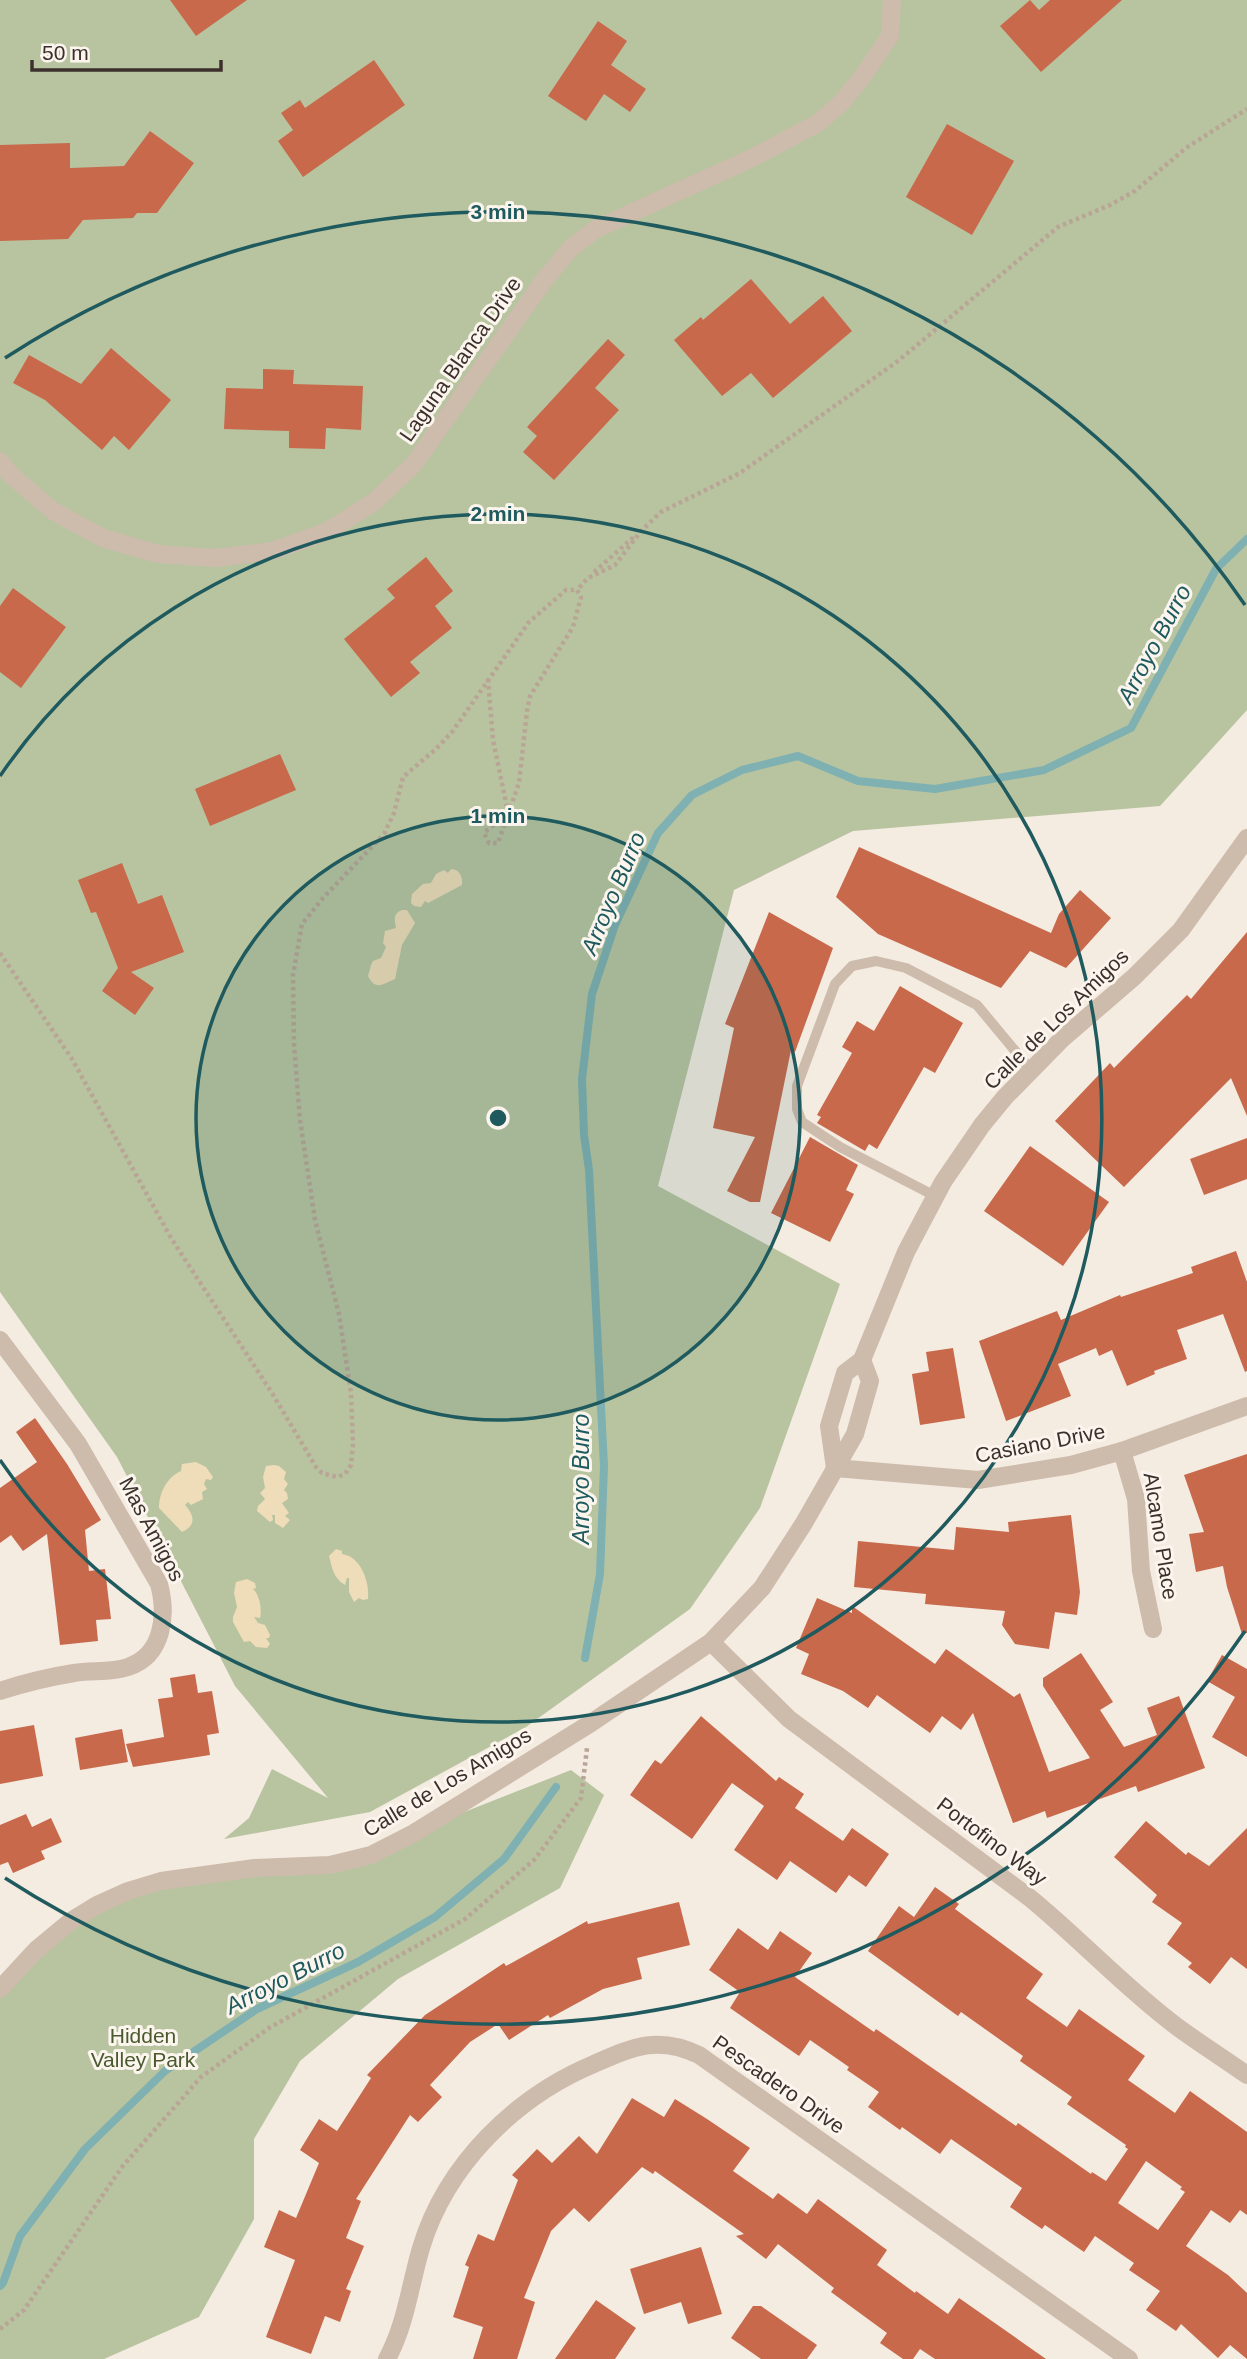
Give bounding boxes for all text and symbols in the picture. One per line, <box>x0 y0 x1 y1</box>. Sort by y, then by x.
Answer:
scale bar <box>32 28 220 72</box>
text: 50 m <box>42 41 89 64</box>
text: 3 min <box>471 200 525 223</box>
street label: Laguna Blanca Drive <box>395 273 525 445</box>
text: 2 min <box>471 502 525 525</box>
water label: Arroyo Burro <box>1111 580 1196 709</box>
text: 1 min <box>471 804 525 827</box>
water label: Arroyo Burro <box>575 828 651 960</box>
street label: Calle de Los Amigos <box>979 944 1133 1094</box>
centre of rings <box>486 1106 510 1130</box>
water label: Arroyo Burro <box>568 1414 594 1546</box>
street label: Casiano Drive <box>973 1419 1107 1467</box>
street label: Alcamo Place <box>1140 1471 1182 1601</box>
street label: Mas Amigos <box>115 1473 189 1585</box>
street label: Calle de Los Amigos <box>359 1723 535 1841</box>
street label: Portofino Way <box>933 1792 1052 1890</box>
water label: Arroyo Burro <box>219 1937 349 2020</box>
park label: Hidden Valley Park <box>91 2024 196 2071</box>
street label: Pescadero Drive <box>709 2030 849 2138</box>

